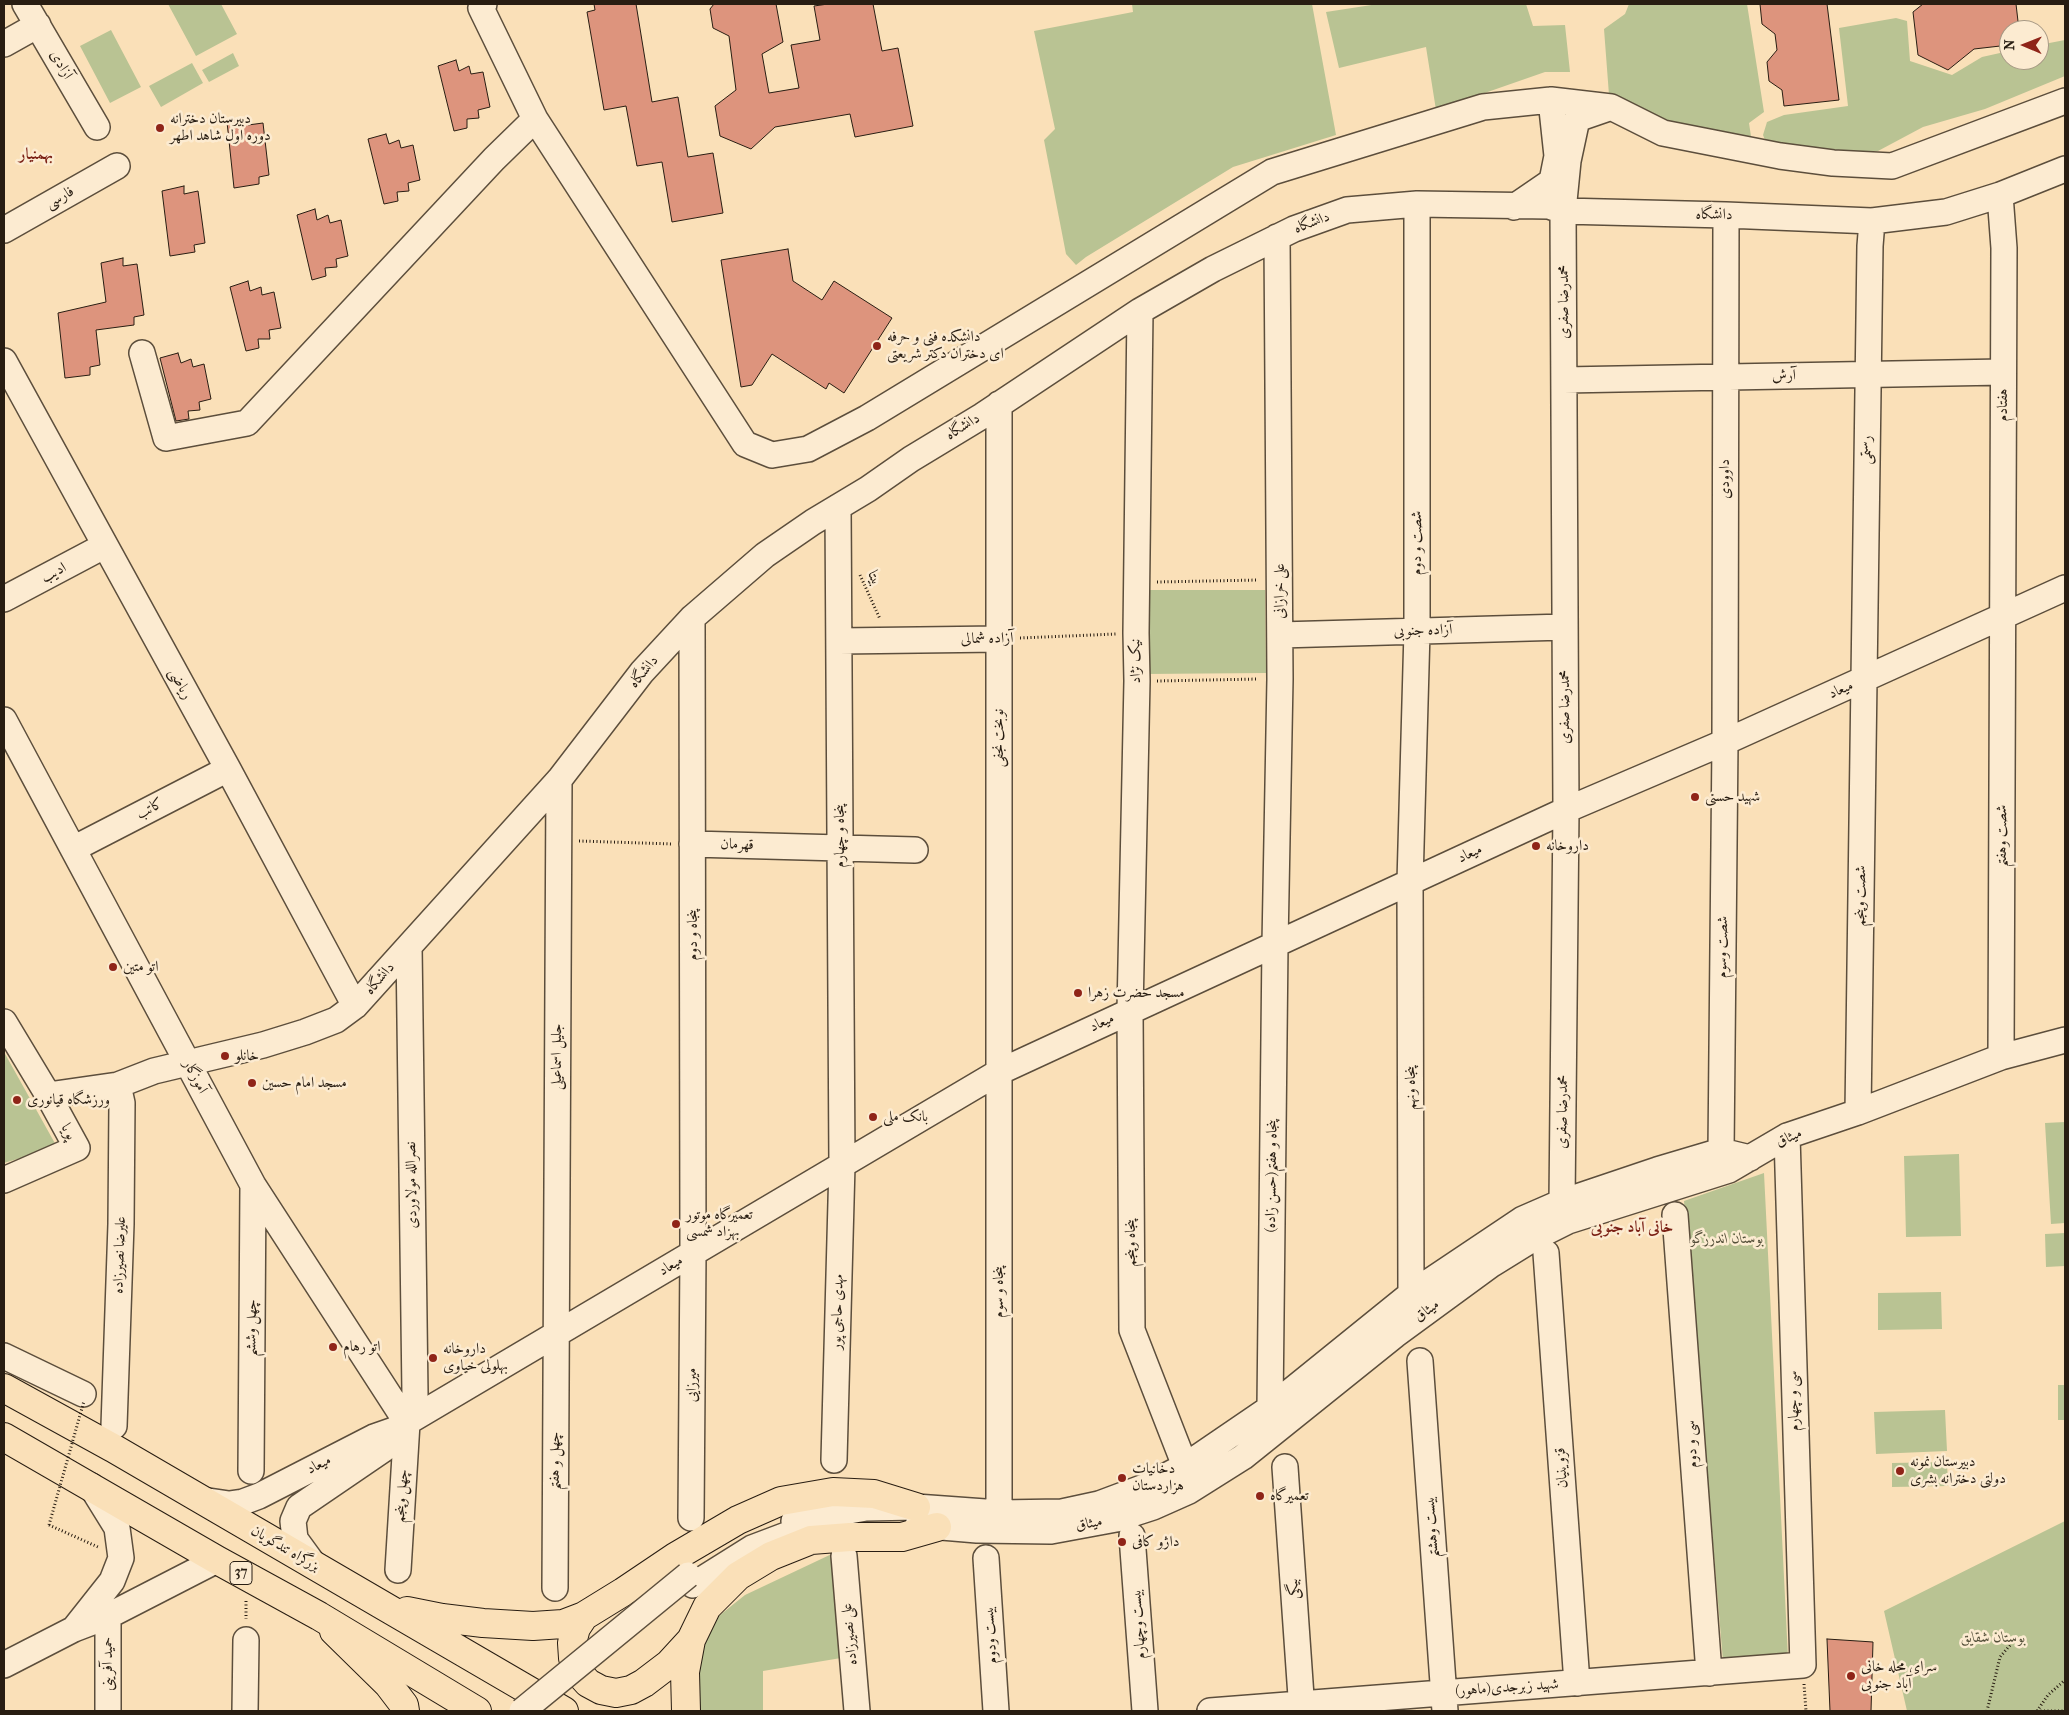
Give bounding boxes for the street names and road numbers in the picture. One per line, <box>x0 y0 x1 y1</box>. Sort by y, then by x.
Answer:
street label: آزادی <box>46 47 76 83</box>
street label: فارسی <box>43 183 77 213</box>
street label: دانشگاه <box>1695 206 1733 224</box>
street label: دانشگاه <box>1292 208 1332 238</box>
street label: محمدرضا صفری <box>1555 265 1573 339</box>
street label: آرش <box>1772 367 1796 385</box>
street label: هفتادم <box>1994 388 2012 422</box>
street label: دانشگاه <box>943 410 983 444</box>
street label: رستمی <box>1858 435 1876 465</box>
street label: داوودی <box>1716 459 1734 499</box>
street label: شصت و دوم <box>1408 511 1426 575</box>
street label: ادیب <box>38 559 70 587</box>
street label: علی خرازانی <box>1271 563 1289 619</box>
street label: بیتا <box>863 568 885 588</box>
street label: آزاده جنوبی <box>1393 621 1453 641</box>
street label: آزاده شمالی <box>961 630 1013 648</box>
street label: نیک نژاد <box>1127 638 1145 684</box>
street label: دانشگاه <box>625 652 663 692</box>
street label: ریاضی <box>164 665 196 703</box>
street label: محمدرضا صفری <box>1556 670 1574 744</box>
street label: میعاد <box>1826 677 1856 703</box>
street label: نوبخت نجفی <box>990 709 1008 767</box>
street label: کاتب <box>133 795 167 823</box>
street label: پنجاه و چهارم <box>831 804 849 868</box>
street label: شصت وهفتم <box>1993 805 2011 867</box>
street label: قهرمان <box>720 836 754 854</box>
street label: میعاد <box>1455 841 1485 867</box>
street label: شصت وپنجم <box>1851 865 1871 927</box>
street label: پنجاه و دوم <box>684 909 702 961</box>
street label: شصت وسوم <box>1713 916 1733 978</box>
street label: دانشگاه <box>361 959 399 999</box>
street label: میعاد <box>1087 1010 1117 1036</box>
street label: جلیل اسماعیلی <box>548 1024 566 1090</box>
street label: آموزگار <box>179 1057 211 1097</box>
street label: پنجاه ونهم <box>1402 1066 1420 1110</box>
street label: محمدرضا صفری <box>1553 1075 1573 1149</box>
street label: (حسن زاده)پنجاه و هفتم <box>1262 1119 1282 1233</box>
street label: پویا <box>56 1121 80 1143</box>
street label: میثاق <box>1773 1124 1805 1152</box>
street label: نصرالله مولاوردی <box>402 1141 422 1229</box>
street label: علیرضا نصیرزاده <box>110 1216 130 1294</box>
street label: پنجاه وپنجم <box>1122 1219 1140 1267</box>
street label: میعاد <box>656 1252 686 1280</box>
street label: پنجاه و سوم <box>990 1266 1008 1318</box>
street label: مهدی حاجی پور <box>828 1274 848 1350</box>
street label: میثاق <box>1411 1296 1443 1326</box>
street label: چهل وششم <box>243 1299 261 1357</box>
street label: میرزایی <box>683 1368 701 1402</box>
street label: سی و چهارم <box>1784 1370 1804 1432</box>
street label: سی و دوم <box>1681 1419 1703 1469</box>
street label: چهل و هفتم <box>546 1432 564 1490</box>
street label: قزوینیان <box>1552 1447 1572 1489</box>
street label: میعاد <box>304 1451 334 1479</box>
street label: چهل وپنجم <box>391 1469 413 1523</box>
street label: بیست وهشتم <box>1421 1496 1443 1558</box>
street label: میثاق <box>1074 1513 1104 1535</box>
street label: بزرگراه تندگویان <box>247 1522 323 1576</box>
road number: 37 <box>230 1562 252 1585</box>
street label: بیگی <box>1284 1578 1304 1600</box>
street label: بیست وچهارم <box>1128 1588 1150 1660</box>
street label: علی نصیرزاده <box>838 1602 862 1666</box>
street label: بیست ودوم <box>980 1606 1002 1664</box>
street label: حمید آفرینی <box>99 1637 117 1691</box>
street label: شهید زبرجدی(ماهور) <box>1455 1675 1559 1701</box>

